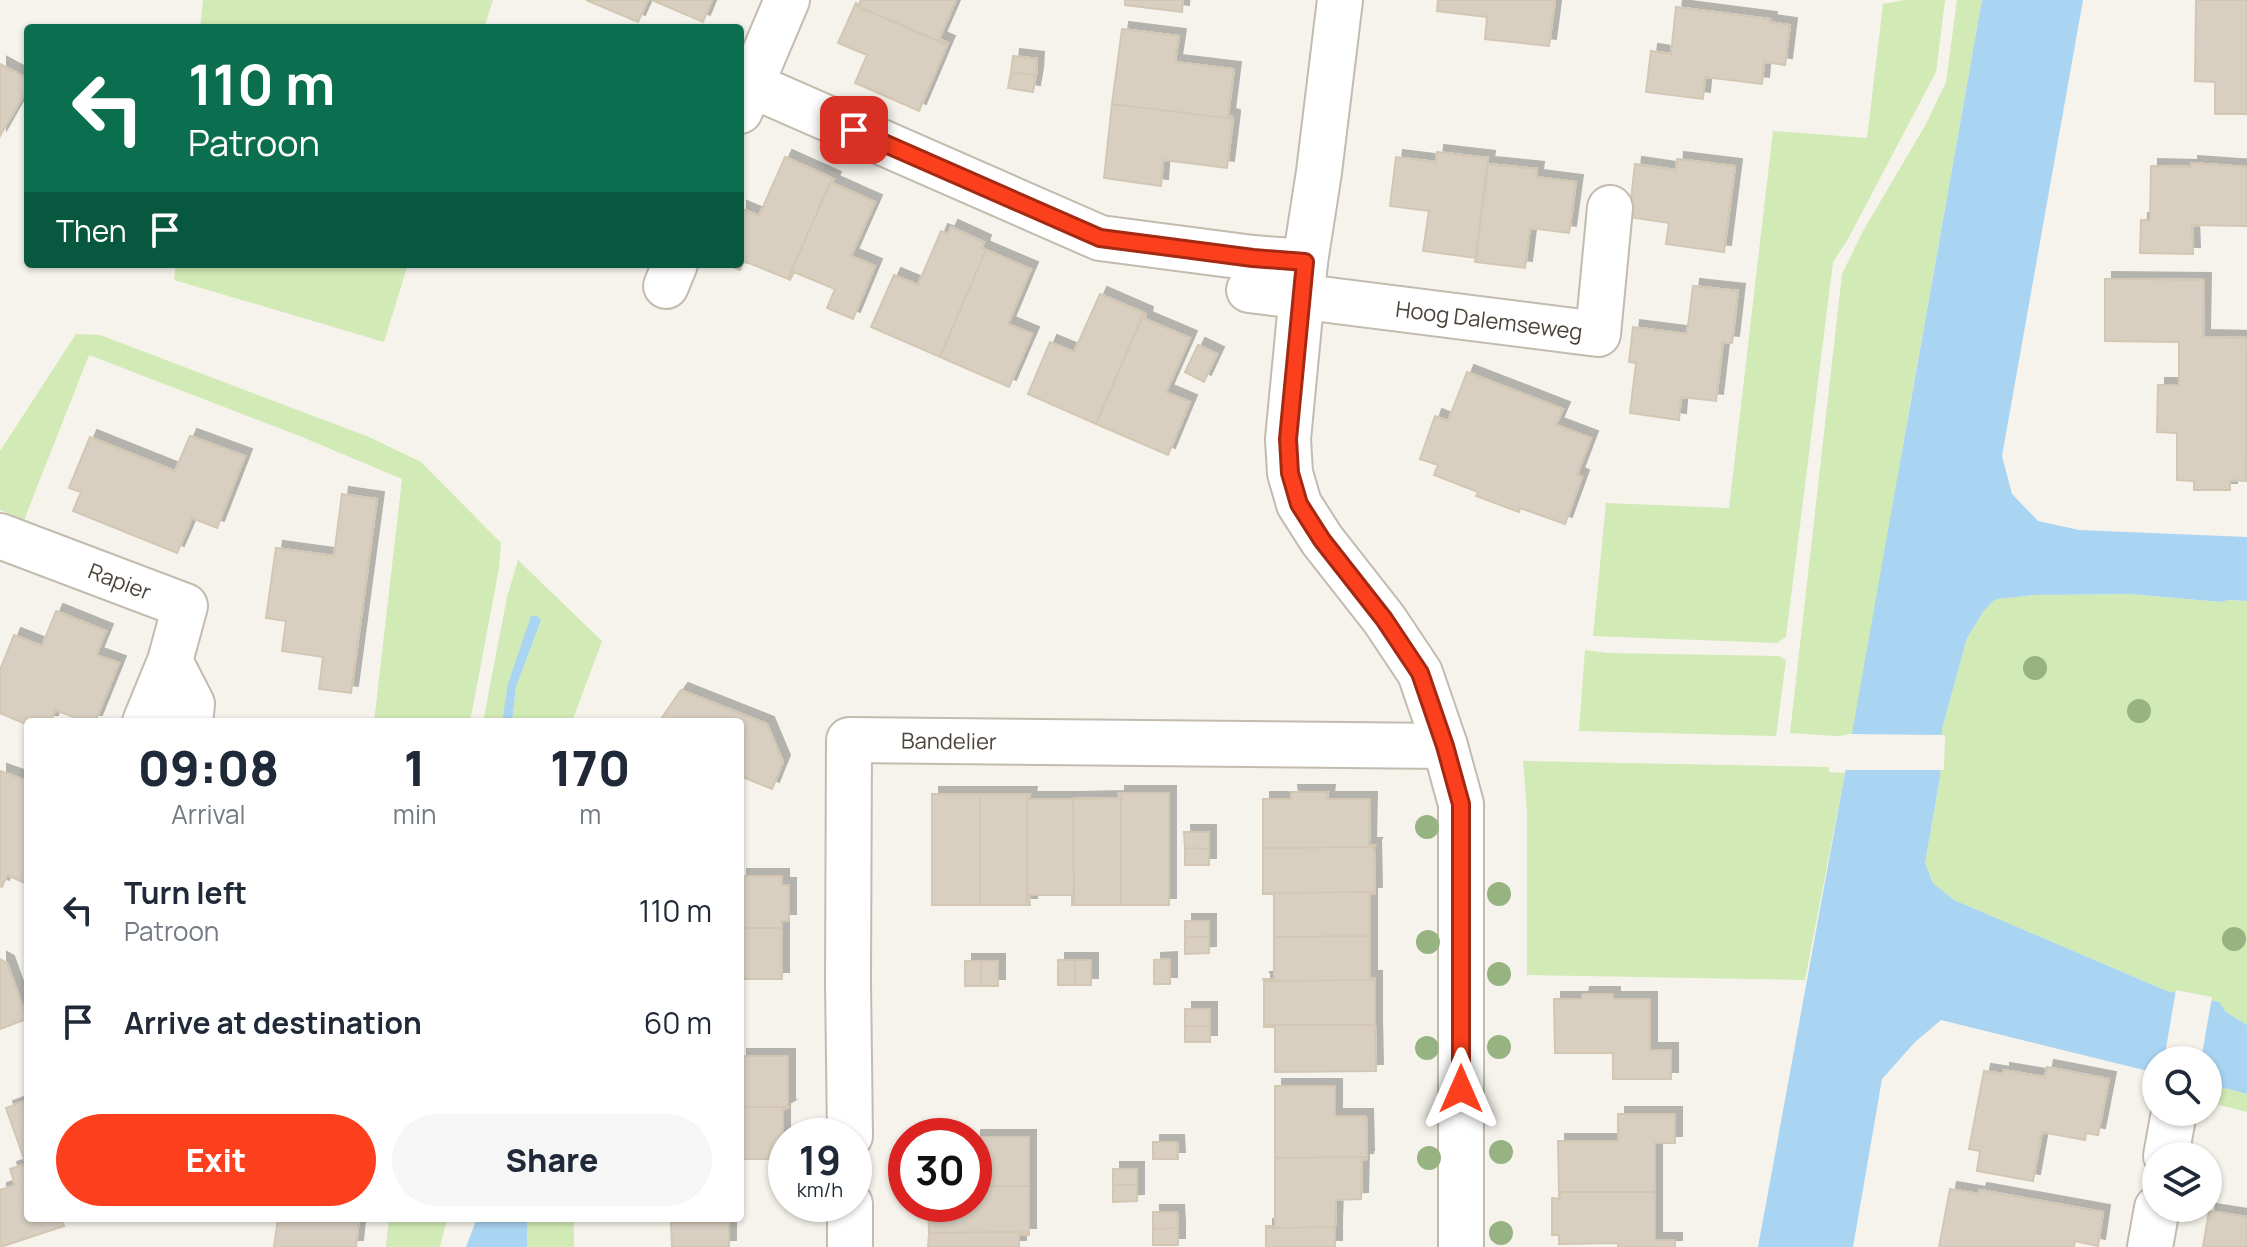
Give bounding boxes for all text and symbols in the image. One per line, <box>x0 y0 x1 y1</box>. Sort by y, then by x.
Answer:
text: 110 m <box>188 45 335 122</box>
icon: left <box>56 56 160 160</box>
pin <box>820 96 888 164</box>
icon: arrive <box>832 108 876 152</box>
text: Patroon <box>188 118 320 167</box>
icon: arrive <box>143 208 187 252</box>
text: Then <box>56 210 127 251</box>
street label: Hoog Dalemseweg <box>1394 294 1584 347</box>
street label: Rapier <box>84 556 156 607</box>
street label: Bandelier <box>901 726 997 756</box>
text: 09:08 <box>138 735 279 800</box>
text: 1 <box>404 735 426 800</box>
text: 170 <box>550 735 630 800</box>
text: Arrival <box>171 796 246 832</box>
text: min <box>393 796 436 832</box>
text: m <box>579 796 601 832</box>
text: Turn left <box>124 872 247 913</box>
icon: left <box>56 888 100 932</box>
text: 110 m <box>639 890 712 931</box>
text: Patroon <box>124 913 219 949</box>
icon: arrive <box>56 1000 100 1044</box>
text: Arrive at destination <box>124 1002 422 1043</box>
text: 60 m <box>644 1002 712 1043</box>
map controls <box>2142 1046 2222 1222</box>
button: search <box>2142 1046 2222 1126</box>
position arrow <box>1419 1047 1503 1131</box>
button: Exit <box>56 1114 376 1206</box>
button: Share <box>392 1114 712 1206</box>
speed limit sign: 30 <box>888 1118 992 1222</box>
text: 19 <box>799 1132 841 1187</box>
button: layers <box>2142 1142 2222 1222</box>
text: km/h <box>797 1176 843 1203</box>

